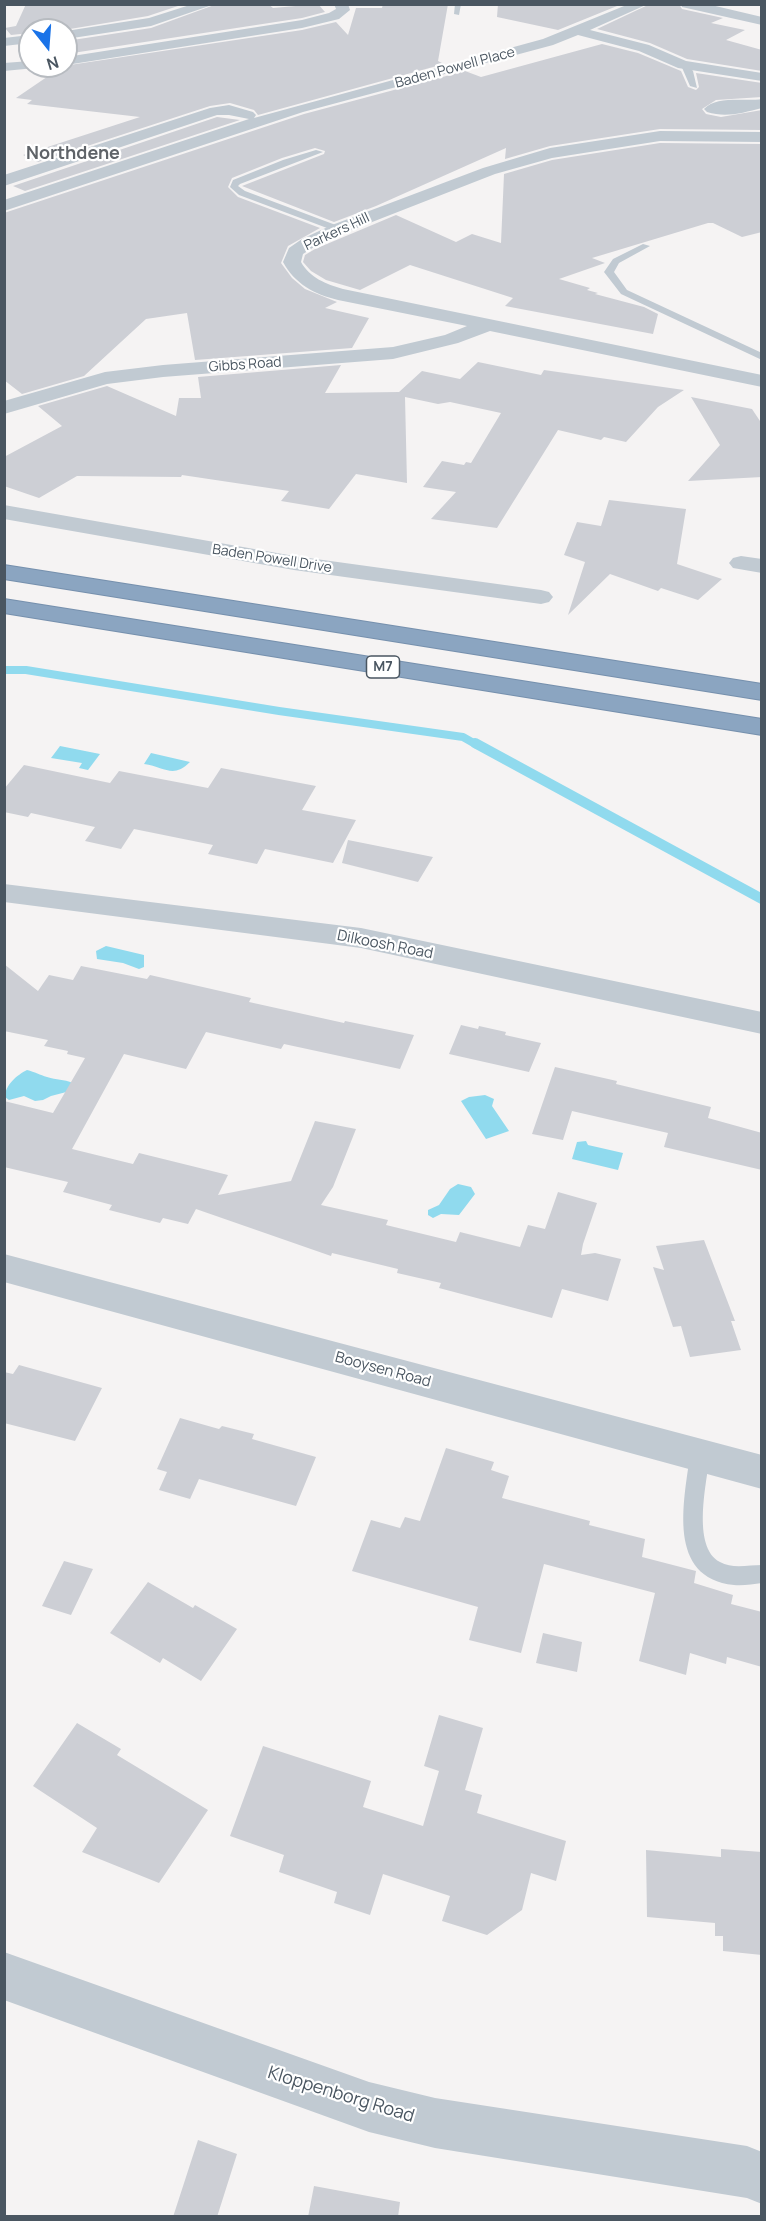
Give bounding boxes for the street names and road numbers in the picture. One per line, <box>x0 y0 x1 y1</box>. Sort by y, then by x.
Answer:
street label: Baden Powell Place <box>393 44 517 92</box>
street label: Parkers Hill <box>302 210 372 254</box>
street label: Gibbs Road <box>208 354 282 376</box>
street label: Baden Powell Drive <box>211 541 333 577</box>
road number: M7 <box>366 656 400 678</box>
street label: Dilkoosh Road <box>335 927 435 963</box>
street label: Booysen Road <box>333 1349 433 1391</box>
street label: Kloppenborg Road <box>265 2062 417 2128</box>

